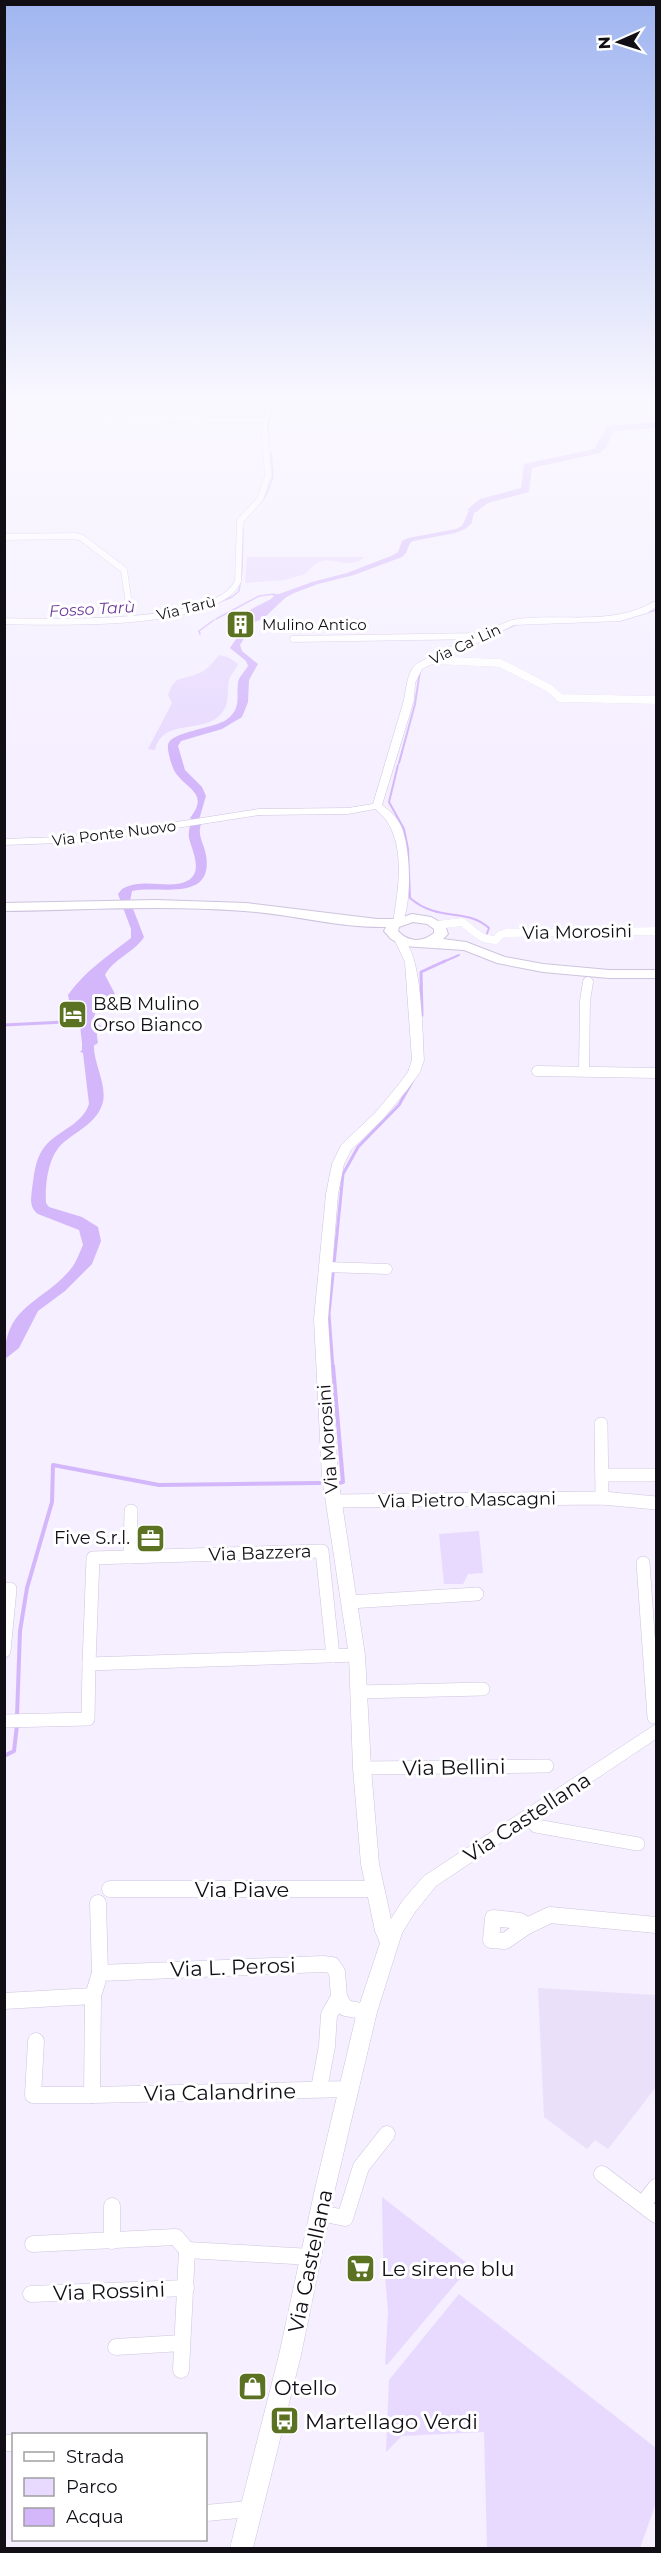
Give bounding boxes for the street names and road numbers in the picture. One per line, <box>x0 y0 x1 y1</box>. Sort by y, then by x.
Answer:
street label: Via Tarù <box>155 592 217 624</box>
street label: Via Ca' Lin <box>426 619 504 669</box>
street label: Via Ponte Nuovo <box>51 816 177 850</box>
street label: Via Morosini <box>522 920 632 944</box>
street label: Via Morosini <box>313 1383 343 1495</box>
street label: Via Pietro Mascagni <box>378 1487 556 1513</box>
street label: Via Bazzera <box>208 1540 312 1566</box>
street label: Via Bellini <box>402 1754 506 1780</box>
street label: Via Castellana <box>459 1767 595 1867</box>
street label: Via Piave <box>195 1877 289 1902</box>
street label: Via L. Perosi <box>170 1952 296 1982</box>
street label: Via Calandrine <box>144 2078 296 2106</box>
street label: Via Castellana <box>283 2187 337 2335</box>
street label: Via Rossini <box>53 2277 165 2305</box>

